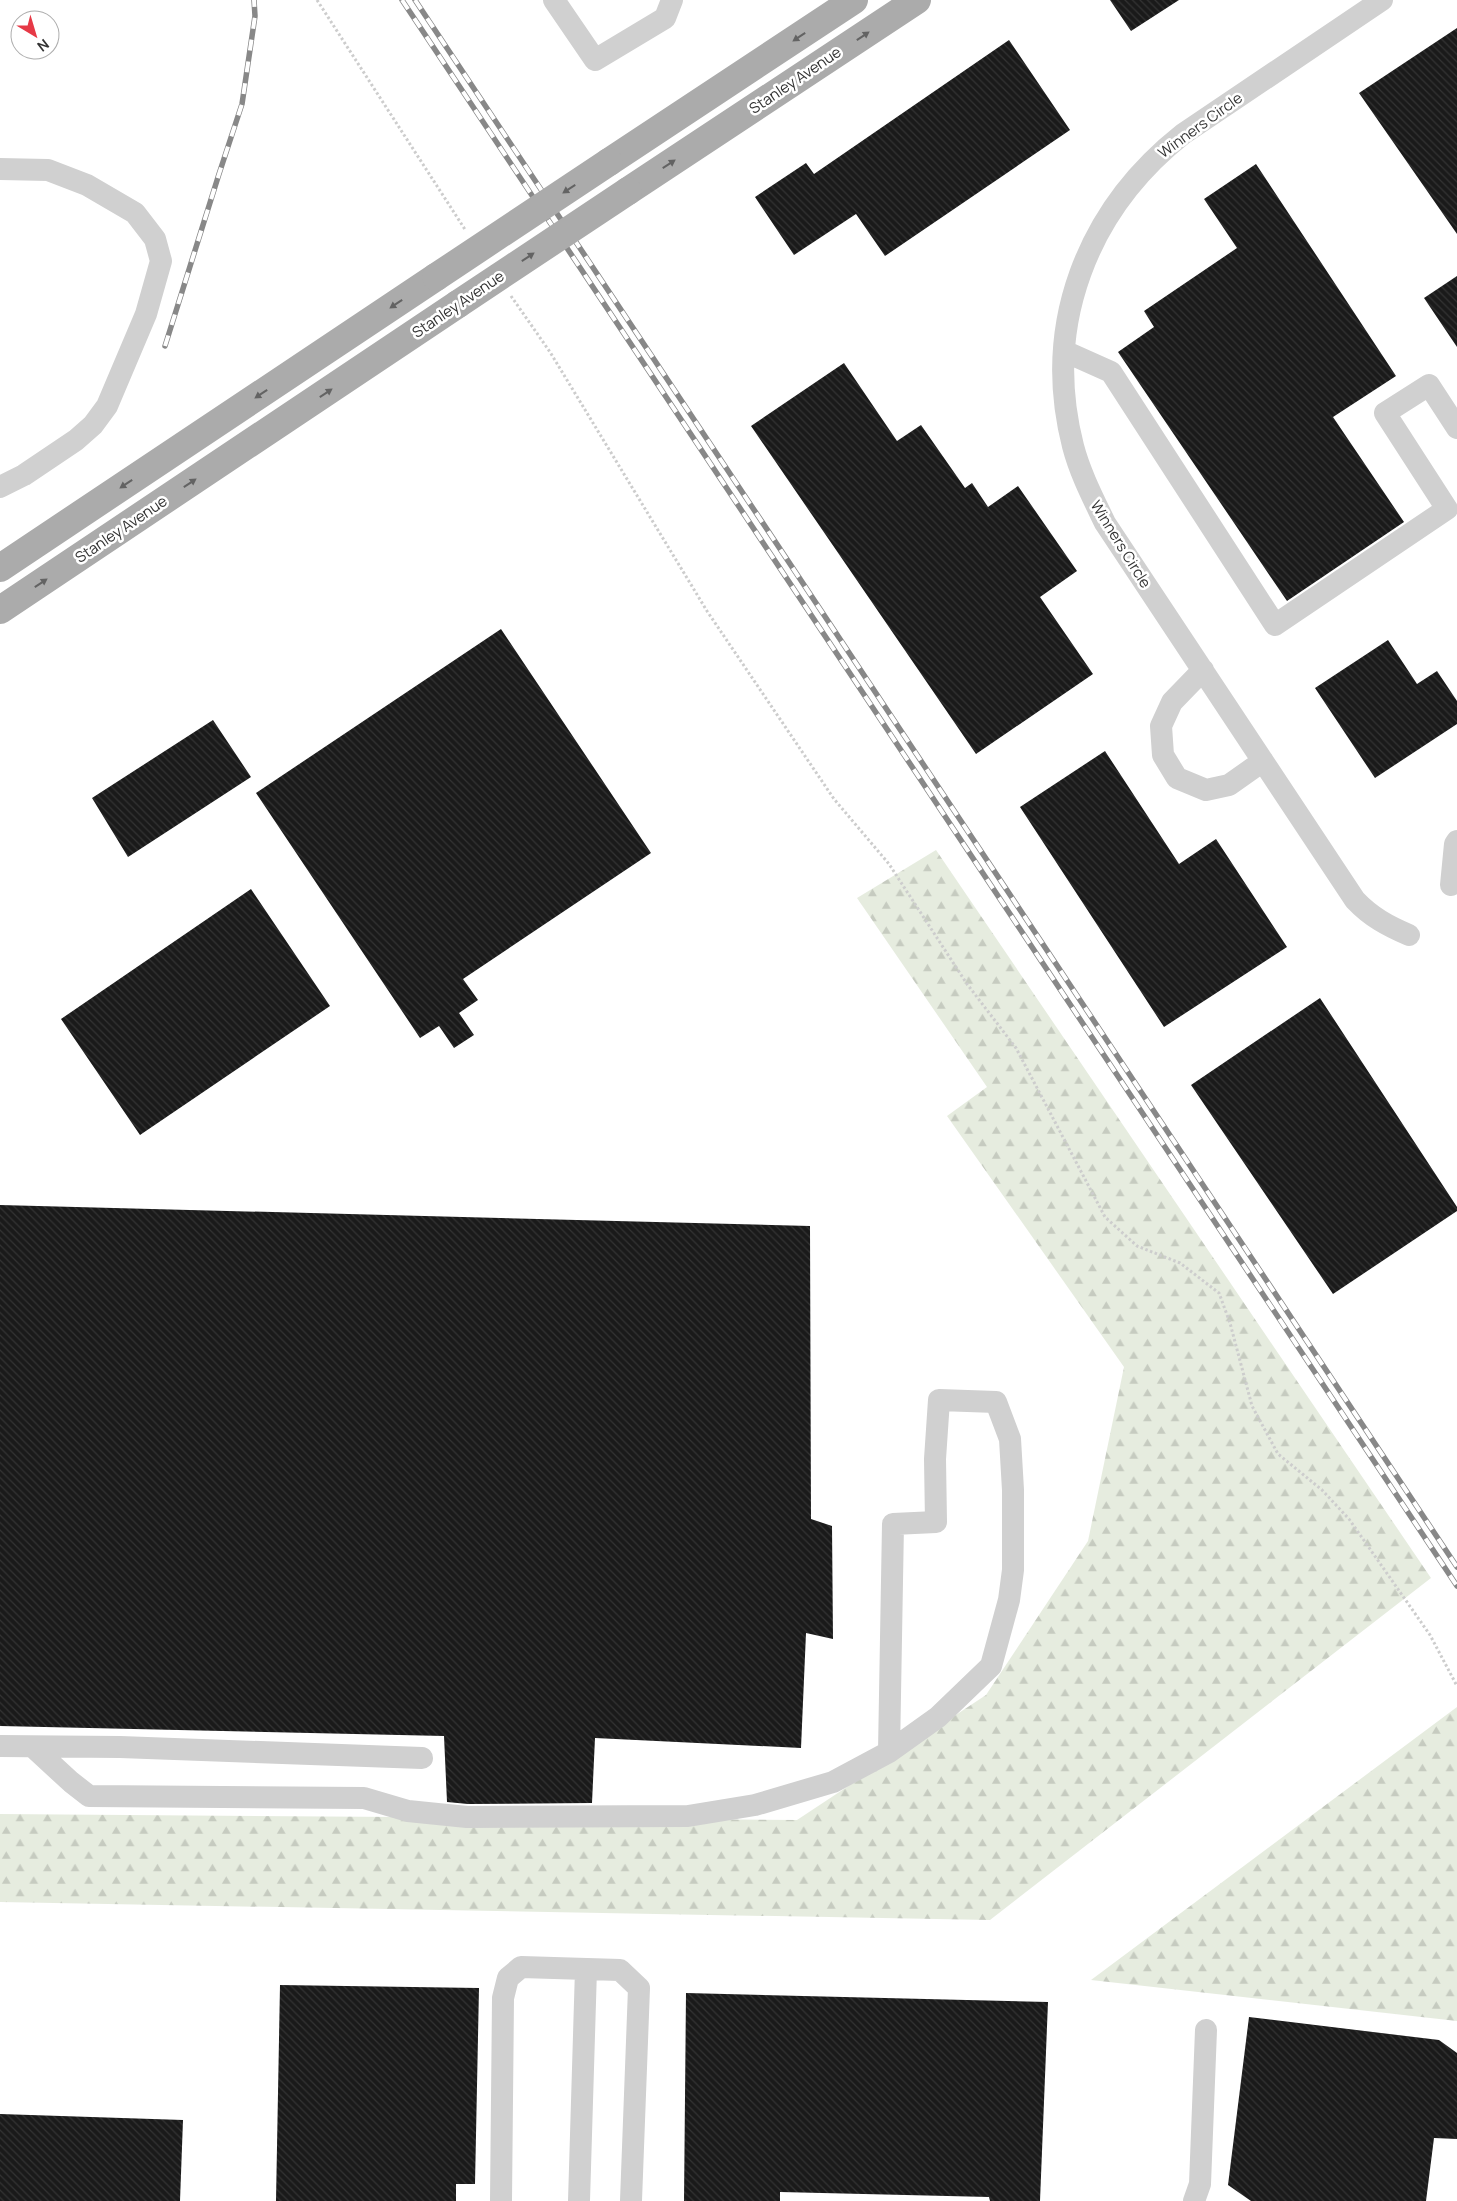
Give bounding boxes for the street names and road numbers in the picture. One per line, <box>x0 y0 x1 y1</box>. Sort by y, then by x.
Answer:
street label: Stanley Avenue <box>745 41 845 119</box>
street label: Winners Circle <box>1154 87 1247 163</box>
street label: Stanley Avenue <box>408 265 508 343</box>
street label: Stanley Avenue <box>71 490 171 568</box>
street label: Winners Circle <box>1086 496 1156 592</box>

